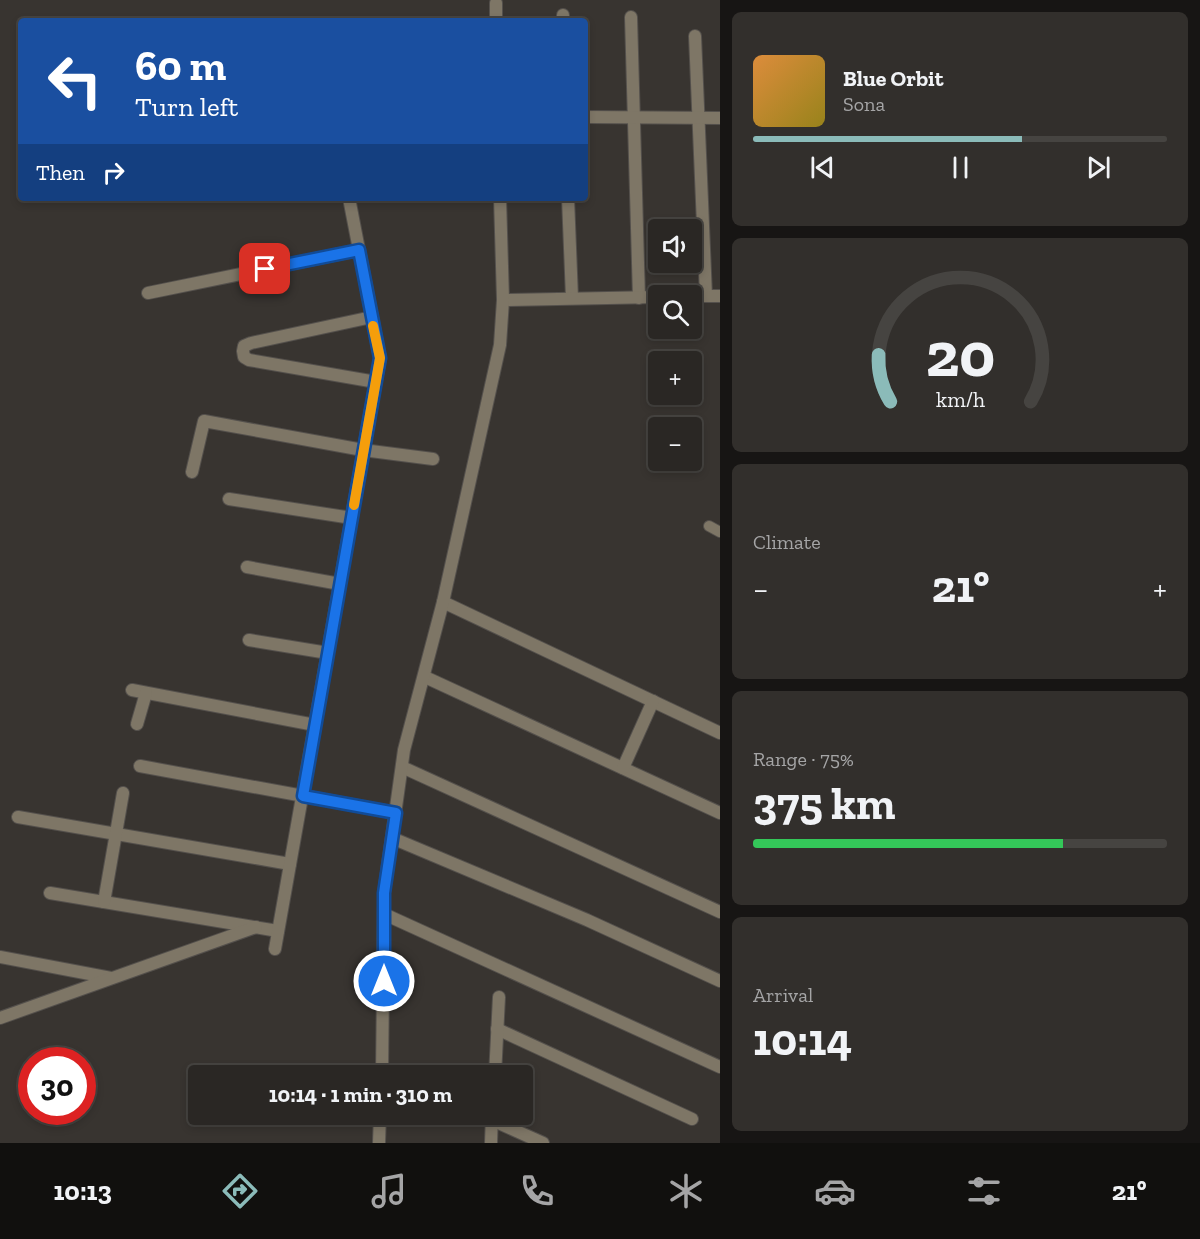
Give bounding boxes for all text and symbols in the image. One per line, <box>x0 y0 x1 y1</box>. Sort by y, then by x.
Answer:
text: 60 m <box>135 40 226 91</box>
icon: left <box>36 42 114 120</box>
text: Blue Orbit <box>843 65 943 92</box>
text: Turn left <box>135 91 238 123</box>
text: Sona <box>843 92 885 116</box>
icon: previous <box>806 151 839 184</box>
icon: pause <box>944 151 977 184</box>
icon: next <box>1082 151 1115 184</box>
icon: right <box>97 156 130 189</box>
text: Then <box>36 159 85 186</box>
map controls <box>648 219 702 471</box>
button: sound <box>648 219 702 273</box>
pin <box>239 243 290 294</box>
icon: arrive <box>248 252 281 285</box>
button: search <box>648 285 702 339</box>
text: 20 <box>925 317 995 392</box>
button: + <box>648 351 702 405</box>
text: km/h <box>936 388 984 413</box>
button: − <box>648 417 702 471</box>
text: Climate <box>753 530 821 554</box>
text: 21° <box>932 560 990 614</box>
text: − <box>753 569 768 608</box>
text: + <box>1153 569 1167 608</box>
text: Range · 75% <box>753 747 854 771</box>
text: 375 km <box>753 777 895 831</box>
position arrow <box>352 949 416 1013</box>
text: Arrival <box>753 983 813 1007</box>
text: 10:14 <box>753 1013 852 1067</box>
speed limit sign: 30 <box>18 1047 96 1125</box>
text: 10:14 · 1 min · 310 m <box>269 1081 452 1108</box>
icon: directions <box>219 1170 261 1212</box>
icon: music <box>368 1170 410 1212</box>
icon: phone <box>516 1170 558 1212</box>
icon: climate <box>665 1170 707 1212</box>
icon: car <box>814 1170 856 1212</box>
icon: filters <box>963 1170 1005 1212</box>
text: 10:13 <box>53 1175 112 1207</box>
text: 21° <box>1112 1175 1147 1207</box>

